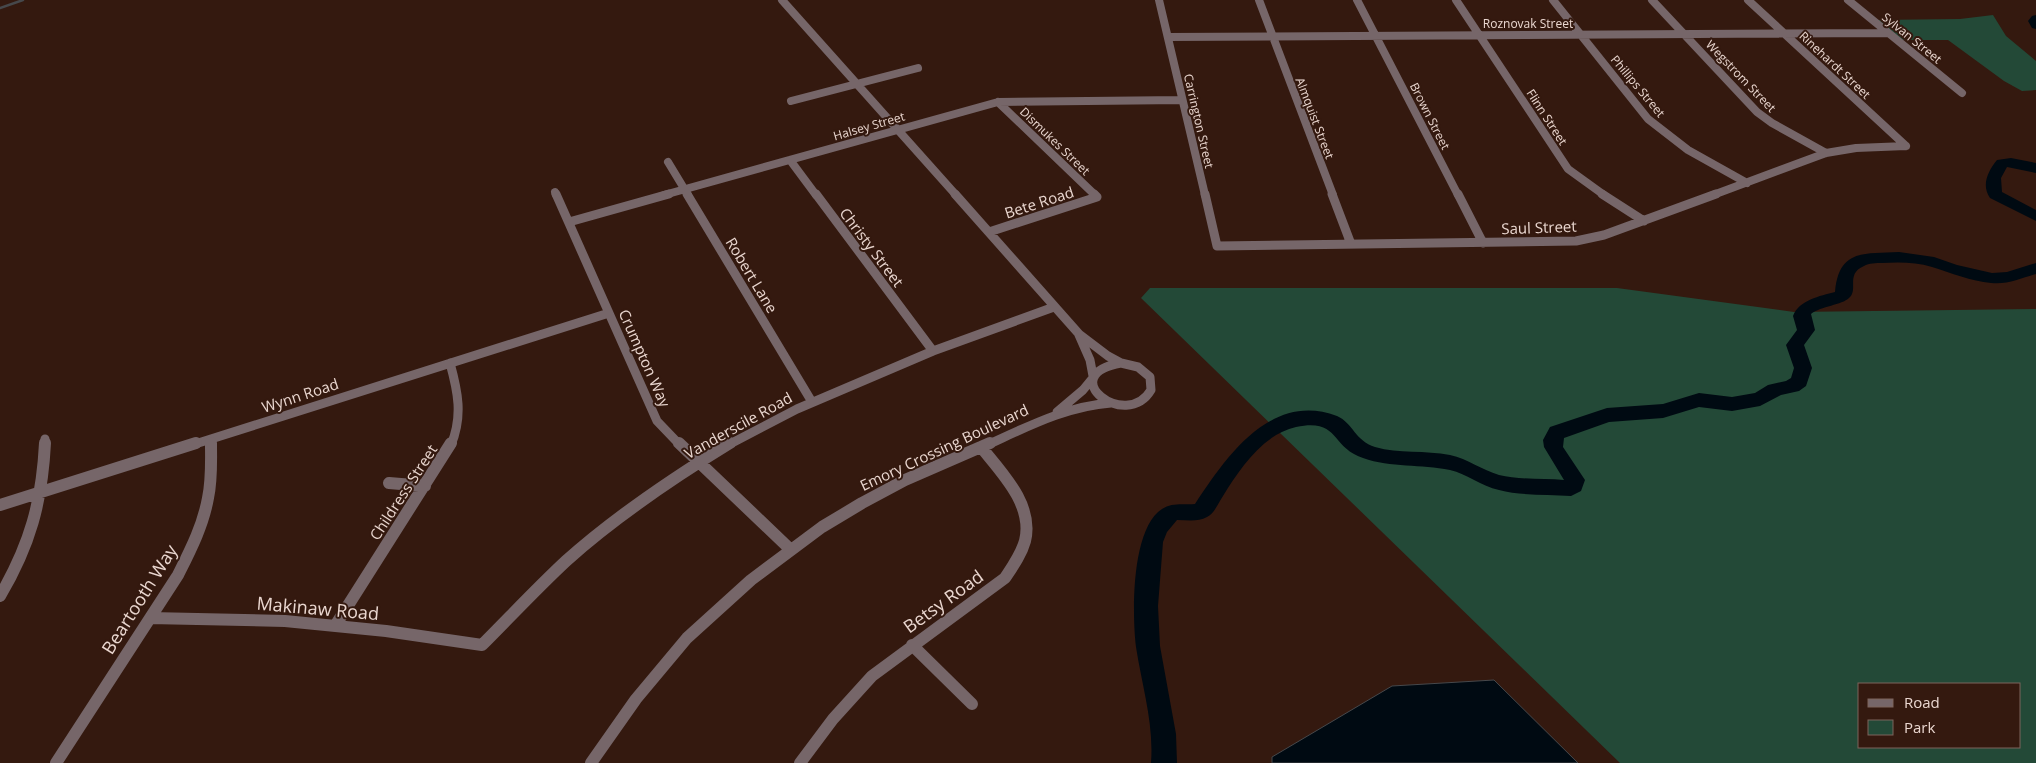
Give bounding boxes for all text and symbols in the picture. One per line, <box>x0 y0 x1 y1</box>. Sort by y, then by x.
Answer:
street label: Sylvan Street <box>1879 9 1945 67</box>
street label: Roznovak Street <box>1483 15 1573 32</box>
street label: Rinehardt Street <box>1796 28 1874 102</box>
street label: Wegstrom Street <box>1702 36 1780 116</box>
street label: Phillips Street <box>1607 51 1669 121</box>
street label: Carrington Street <box>1180 72 1218 170</box>
street label: Almquist Street <box>1292 75 1338 161</box>
street label: Brown Street <box>1406 80 1454 152</box>
street label: Flinn Street <box>1523 86 1571 148</box>
street label: Dismukes Street <box>1016 103 1094 179</box>
street label: Halsey Street <box>831 108 907 144</box>
street label: Bete Road <box>1002 181 1076 223</box>
street label: Christy Street <box>836 203 908 291</box>
street label: Saul Street <box>1501 216 1577 238</box>
street label: Robert Lane <box>722 233 782 317</box>
street label: Crumpton Way <box>615 306 676 410</box>
street label: Wynn Road <box>259 373 341 417</box>
street label: Vanderscile Road <box>681 387 795 463</box>
street label: Emory Crossing Boulevard <box>856 399 1032 495</box>
street label: Childress Street <box>365 440 441 544</box>
street label: Beartooth Way <box>96 539 183 658</box>
street label: Betsy Road <box>898 564 988 638</box>
street label: Makinaw Road <box>256 591 380 625</box>
legend <box>1858 683 2021 748</box>
text: Road <box>1904 692 1940 712</box>
text: Park <box>1904 717 1935 737</box>

